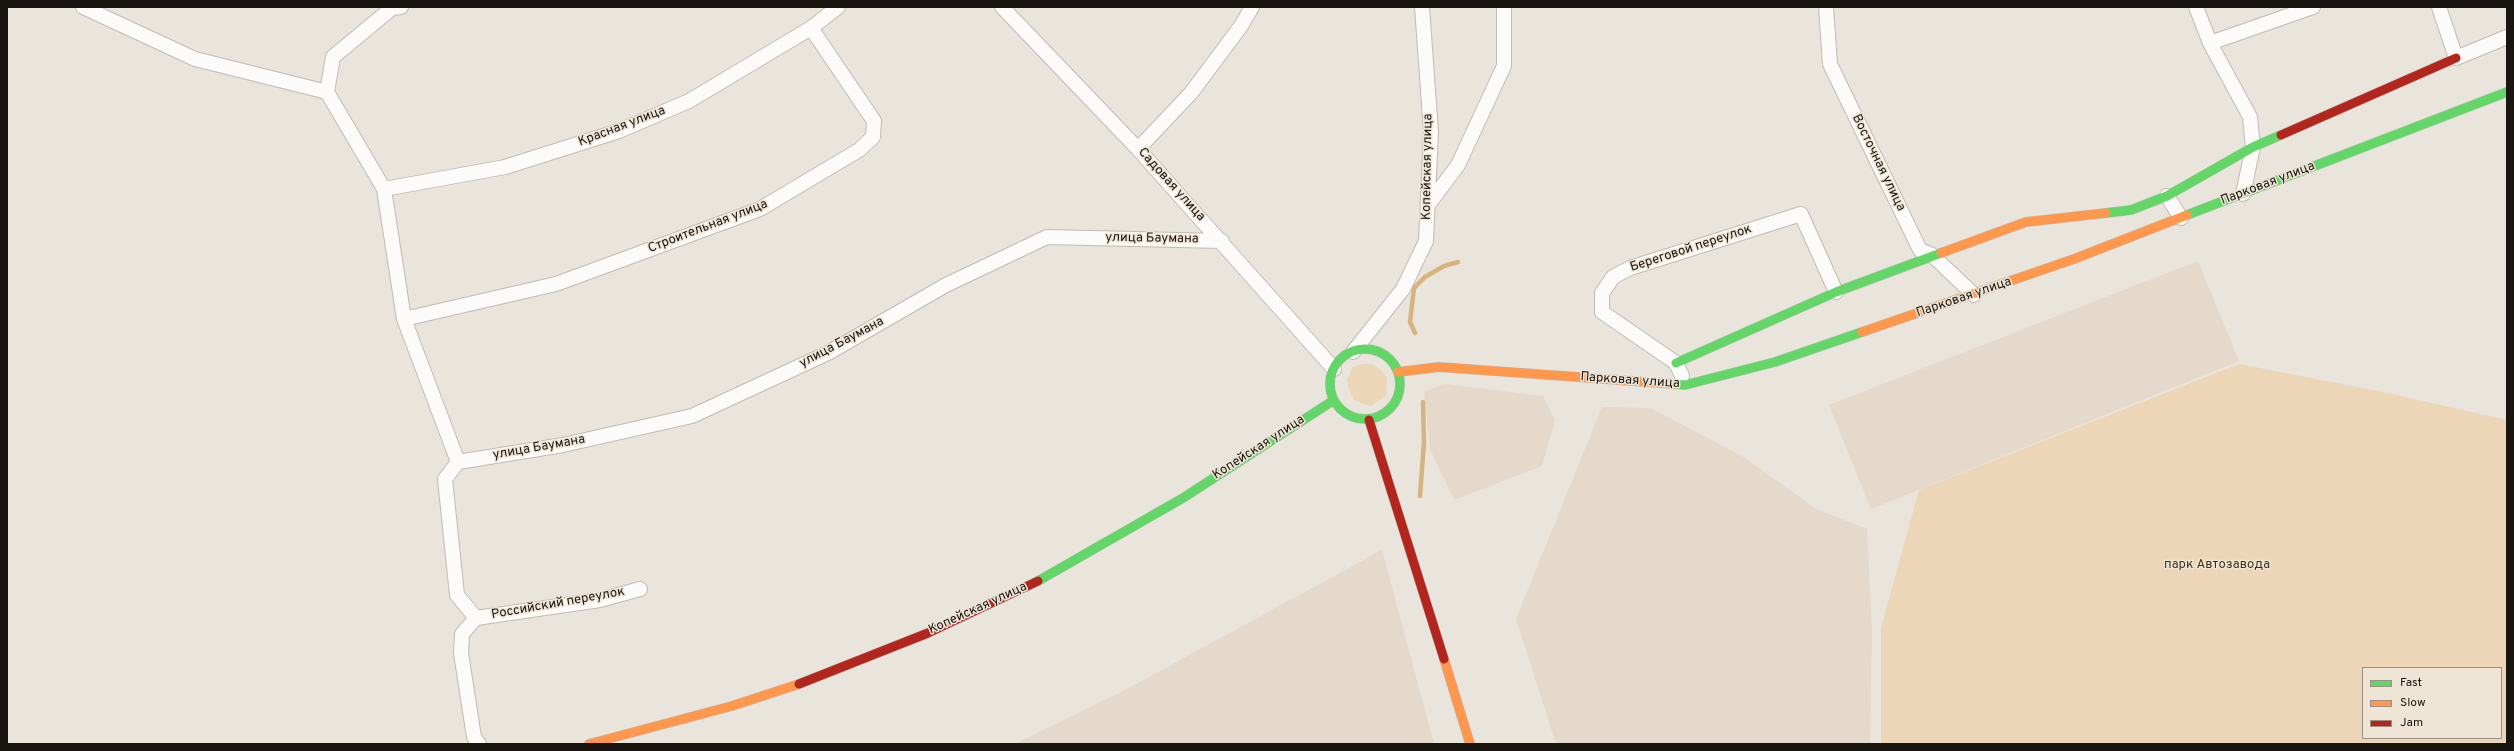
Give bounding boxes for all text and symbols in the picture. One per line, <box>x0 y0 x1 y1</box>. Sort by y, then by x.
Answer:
street label: Красная улица <box>576 103 668 151</box>
street label: Восточная улица <box>1848 112 1908 214</box>
street label: Копейская улица <box>1419 114 1437 220</box>
street label: Садовая улица <box>1134 145 1208 225</box>
street label: Парковая улица <box>2219 159 2317 209</box>
street label: Строительная улица <box>646 197 770 257</box>
street label: Береговой переулок <box>1628 222 1754 276</box>
street label: улица Баумана <box>1105 230 1199 248</box>
street label: Парковая улица <box>1914 274 2014 322</box>
street label: улица Баумана <box>797 314 887 372</box>
street label: Парковая улица <box>1580 370 1680 392</box>
street label: Копейская улица <box>1210 412 1308 484</box>
street label: улица Баумана <box>492 432 586 464</box>
park label: парк Автозавода <box>2164 557 2270 573</box>
street label: Копейская улица <box>926 579 1030 639</box>
street label: Российский переулок <box>490 585 626 623</box>
legend <box>2362 667 2502 739</box>
text: Fast <box>2400 675 2422 691</box>
text: Slow <box>2400 695 2426 711</box>
text: Jam <box>2400 715 2423 731</box>

